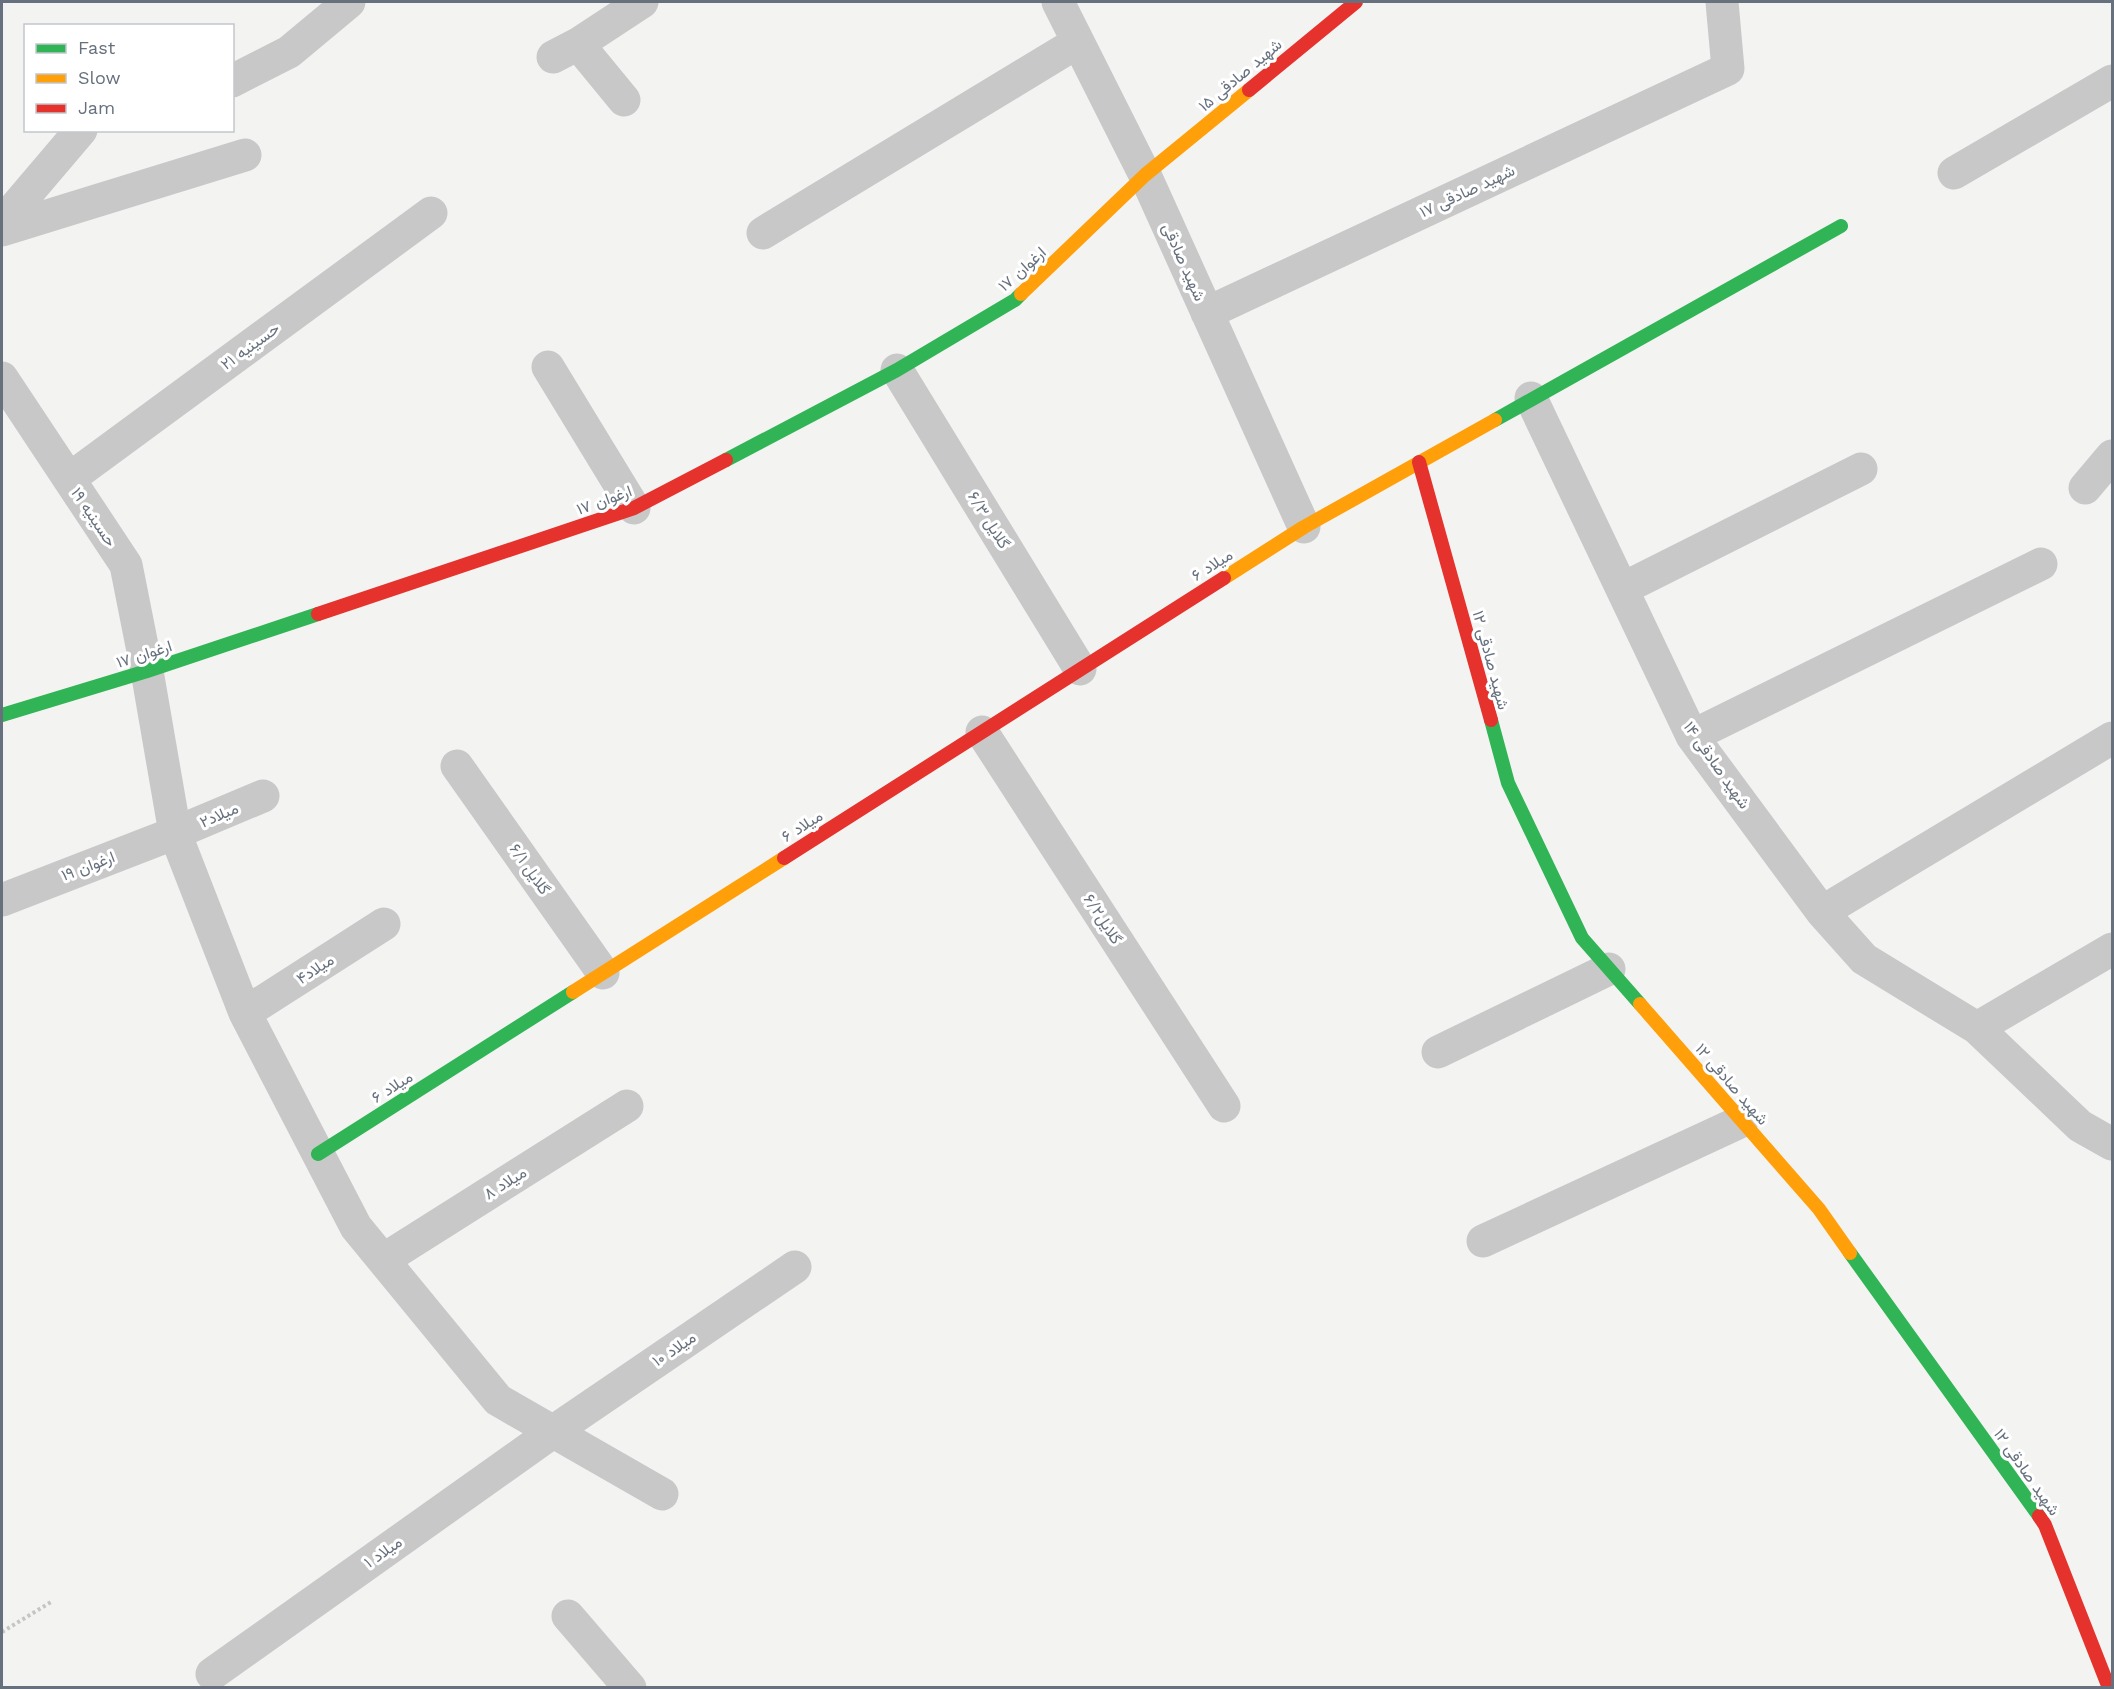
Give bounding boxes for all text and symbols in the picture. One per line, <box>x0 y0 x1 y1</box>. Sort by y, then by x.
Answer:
legend <box>24 24 234 132</box>
street label: شهید صادقی ۱۵ <box>1195 35 1286 116</box>
text: Fast <box>78 37 116 58</box>
text: Slow <box>78 67 121 88</box>
text: Jam <box>78 97 115 118</box>
street label: شهید صادقی ۱۷ <box>1416 161 1518 222</box>
street label: شهید صادقی <box>1157 220 1210 304</box>
street label: ارغوان ۱۷ <box>994 243 1050 296</box>
street label: حسینیه ۲۱ <box>217 318 283 374</box>
street label: ارغوان ۱۷ <box>574 481 635 520</box>
street label: حسینیه ۱۹ <box>67 484 121 550</box>
street label: گلایل ۶/۳ <box>963 488 1014 553</box>
street label: میلاد ۶ <box>1188 545 1236 585</box>
street label: شهید صادقی ۱۲ <box>1468 608 1513 712</box>
street label: ارغوان ۱۷ <box>114 636 175 673</box>
street label: شهید صادقی ۱۴ <box>1679 718 1754 813</box>
street label: میلاد۲ <box>197 798 241 832</box>
street label: میلاد ۶ <box>778 806 826 846</box>
street label: گلایل ۶/۱ <box>505 840 554 899</box>
street label: ارغوان ۱۹ <box>59 847 118 886</box>
street label: گلایل۶/۲ <box>1079 890 1126 948</box>
street label: میلاد۴ <box>293 950 337 988</box>
street label: شهید صادقی ۱۲ <box>1691 1039 1773 1129</box>
street label: میلاد ۶ <box>368 1067 416 1107</box>
street label: میلاد ۸ <box>480 1163 530 1203</box>
street label: میلاد ۱۰ <box>649 1328 699 1370</box>
street label: شهید صادقی ۱۲ <box>1989 1425 2064 1520</box>
street label: میلاد ۱ <box>360 1532 406 1572</box>

